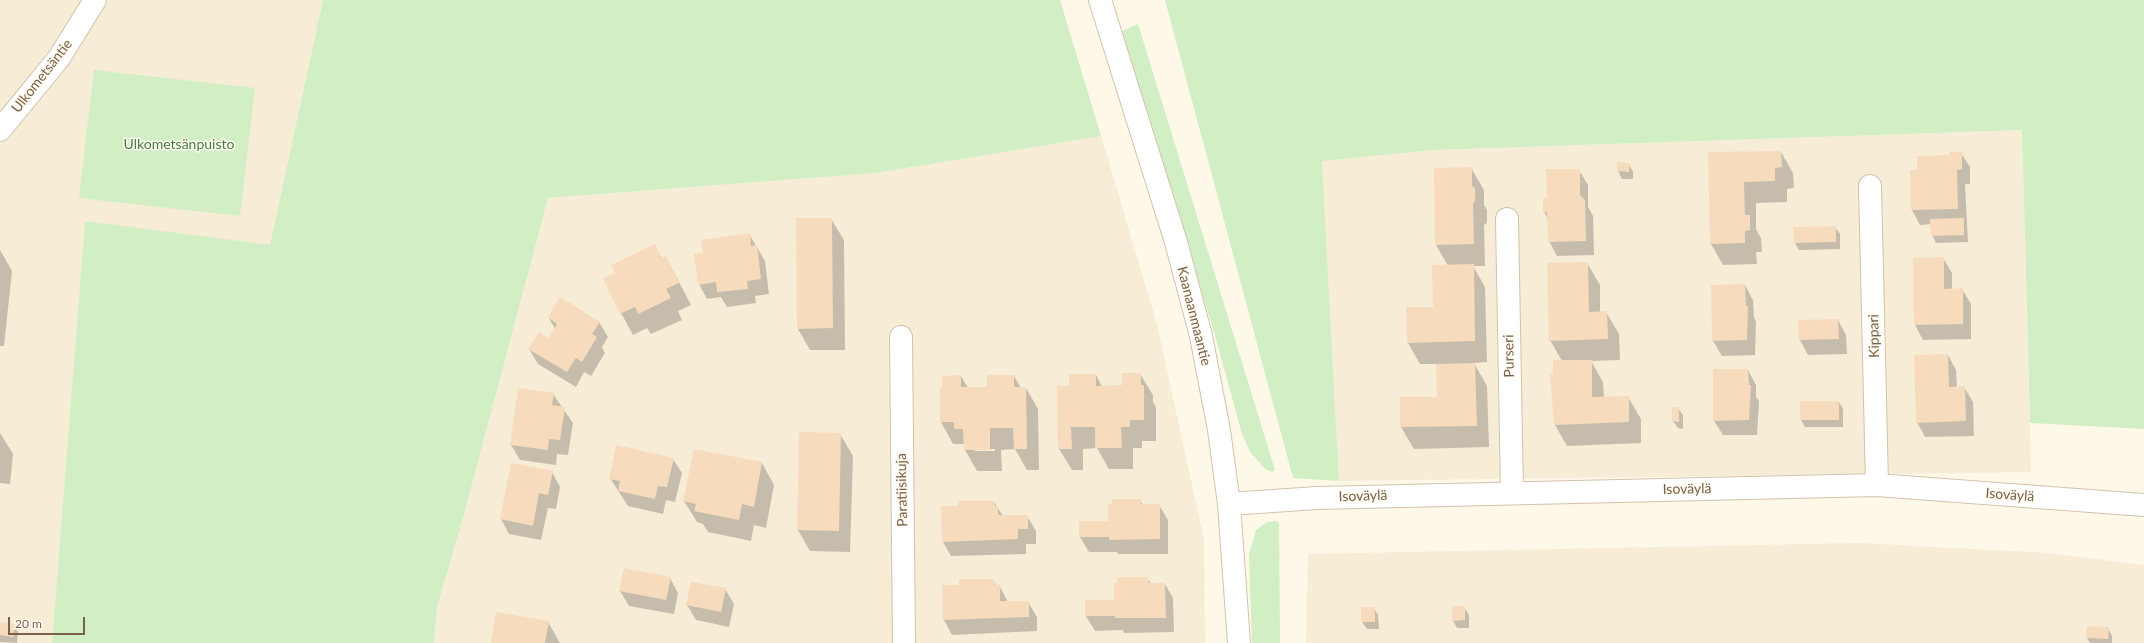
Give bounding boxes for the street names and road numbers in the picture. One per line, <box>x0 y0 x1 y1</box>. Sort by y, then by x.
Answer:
street label: Ulkometsäntie <box>8 36 76 116</box>
street label: Kaanaanmaantie <box>1174 265 1214 367</box>
street label: Kippari <box>1865 314 1883 358</box>
street label: Purseri <box>1500 334 1518 378</box>
street label: Paratiisikuja <box>893 453 911 527</box>
street label: Isoväylä <box>1662 480 1712 498</box>
street label: Isoväylä <box>1985 485 2035 505</box>
street label: Isoväylä <box>1338 487 1388 505</box>

